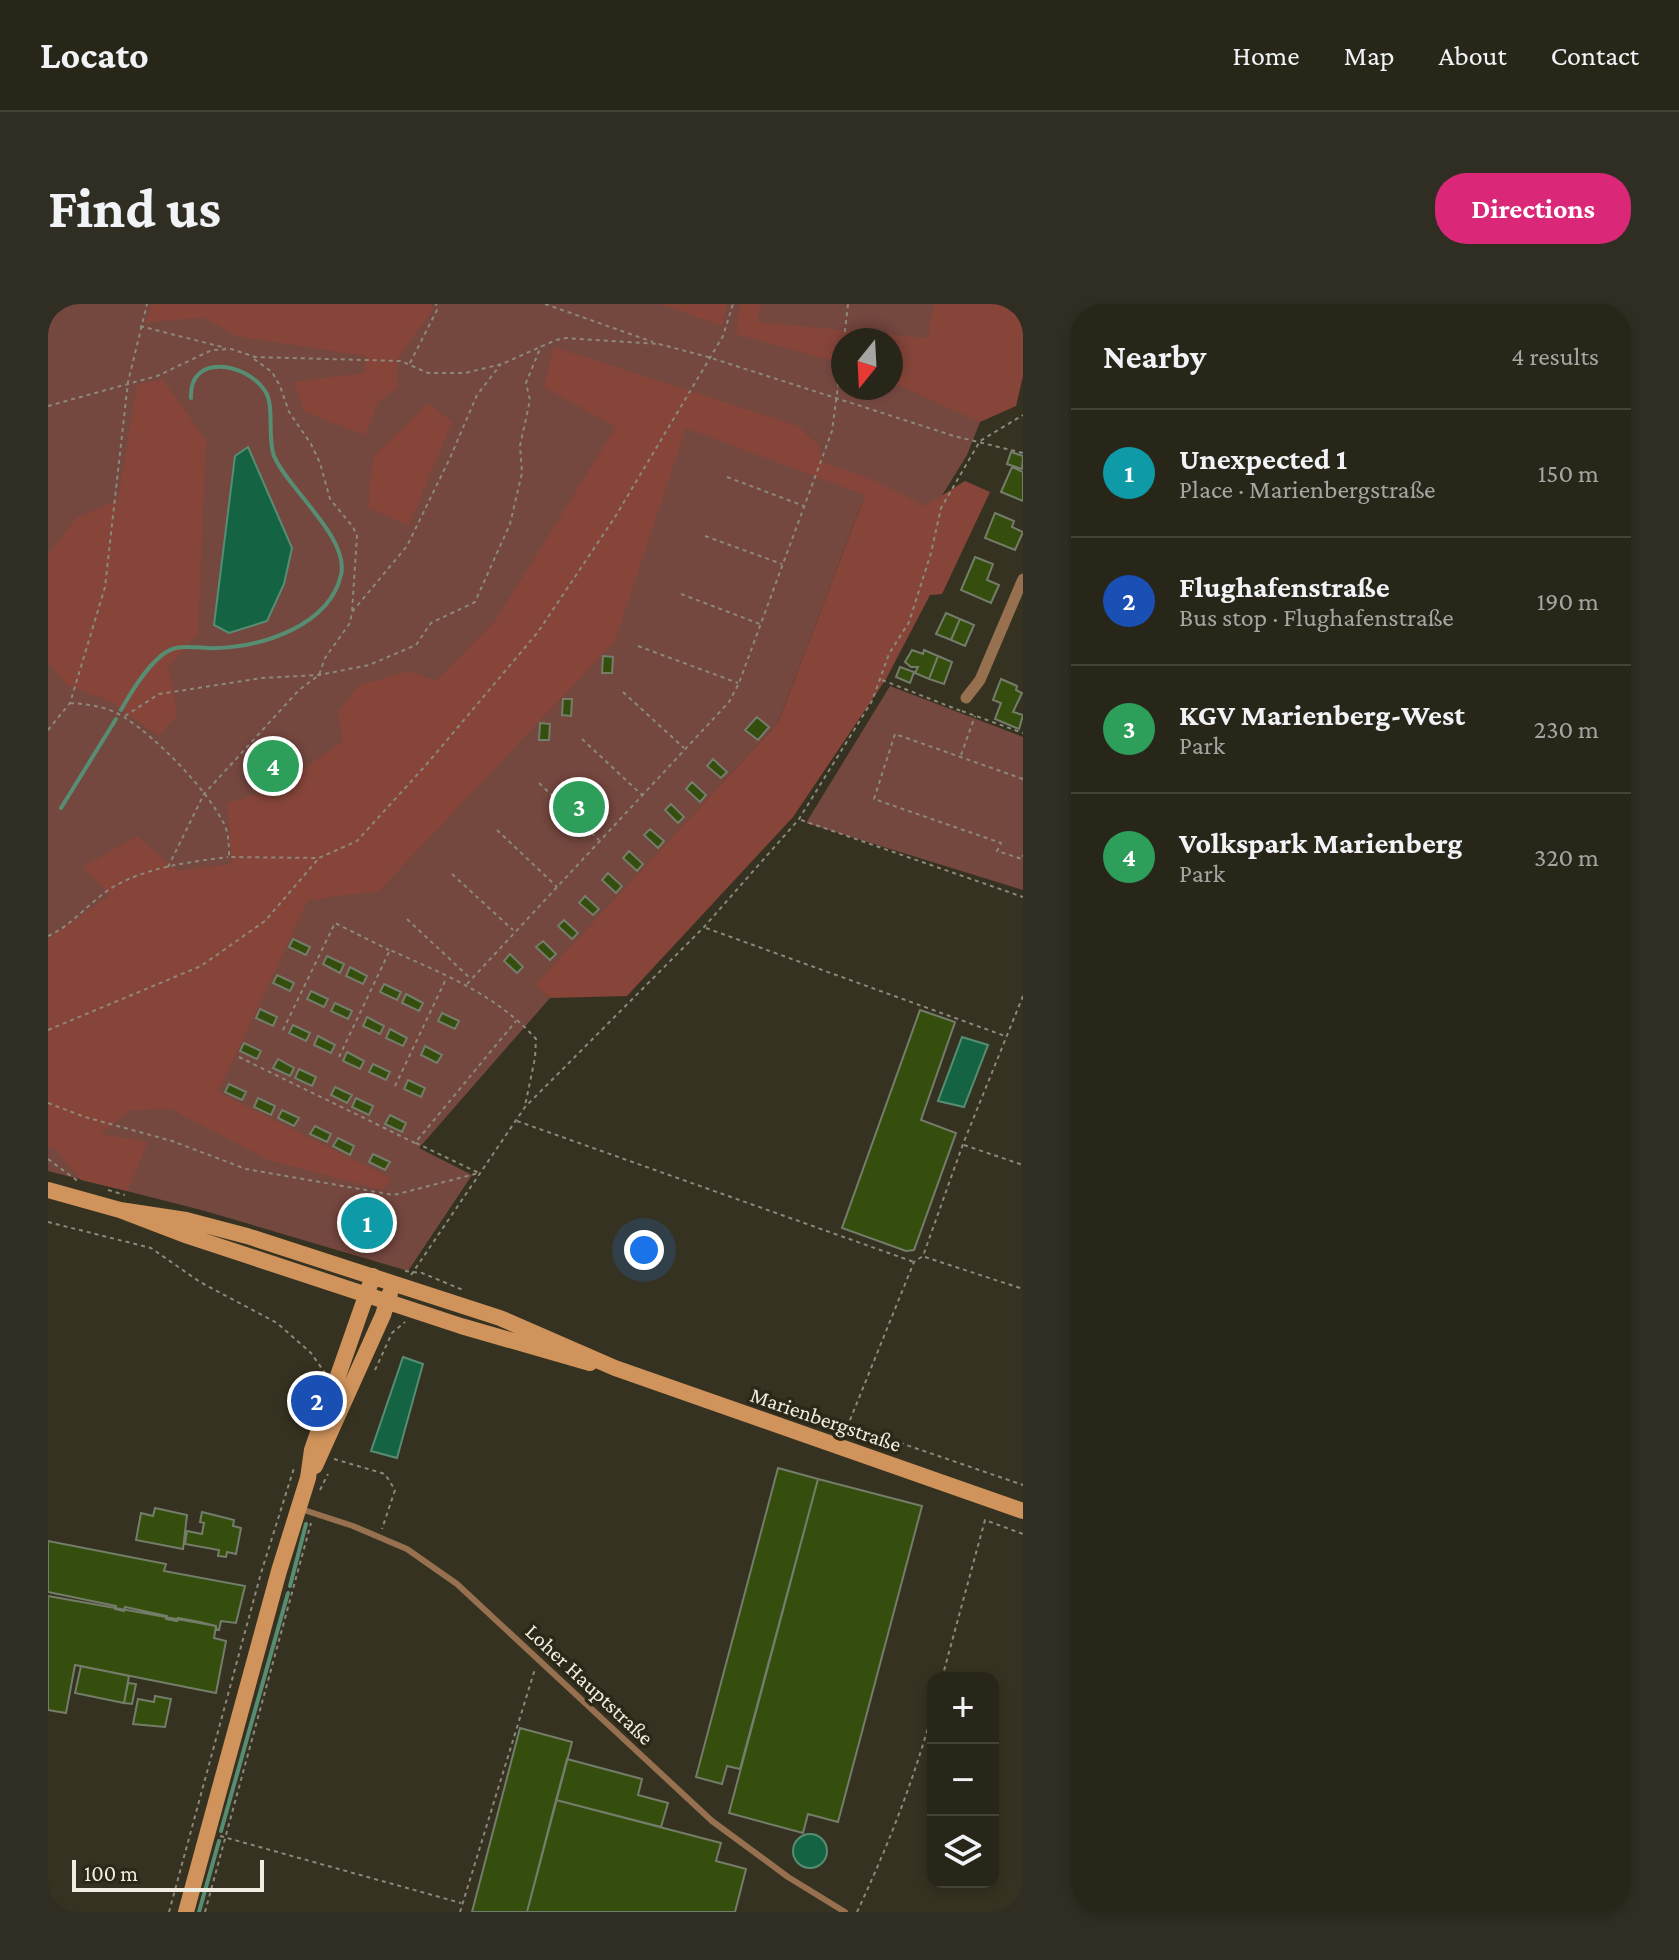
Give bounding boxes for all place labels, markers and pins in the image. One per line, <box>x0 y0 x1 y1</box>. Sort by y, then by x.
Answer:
pin: 4 <box>247 736 299 796</box>
pin: 3 <box>553 777 605 837</box>
pin: 1 <box>341 1193 393 1253</box>
pin: 2 <box>291 1371 343 1431</box>

